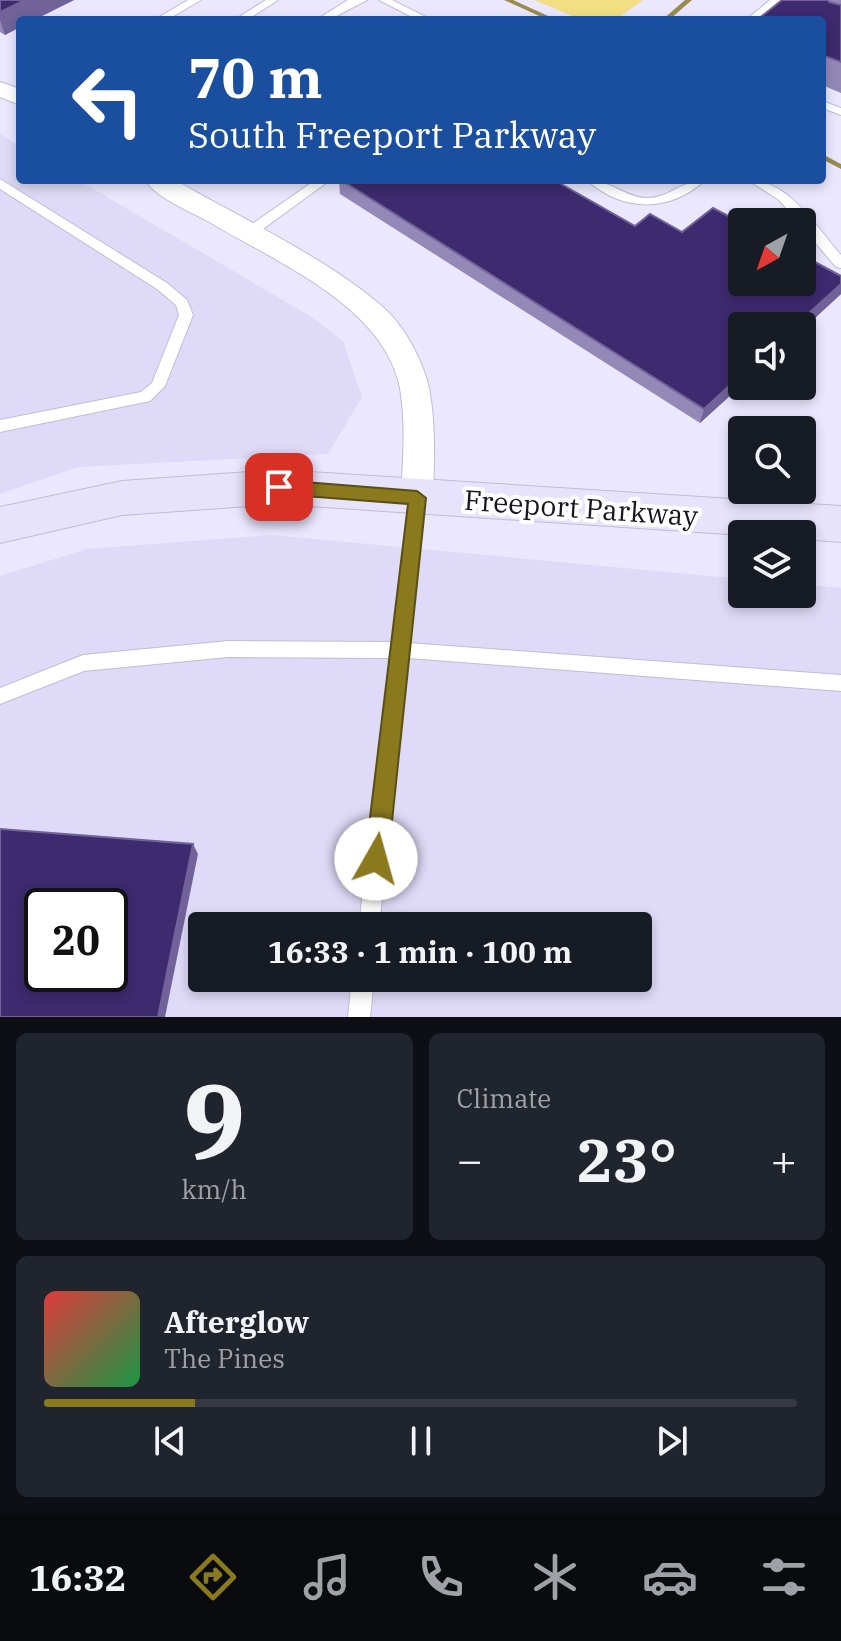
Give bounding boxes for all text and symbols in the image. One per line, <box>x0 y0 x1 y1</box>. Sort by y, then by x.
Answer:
text: 70 m <box>188 41 323 113</box>
icon: left <box>56 48 160 152</box>
text: South Freeport Parkway <box>188 111 596 158</box>
north arrow <box>728 208 816 296</box>
map controls <box>728 208 816 608</box>
button: sound <box>728 312 816 400</box>
button: search <box>728 416 816 504</box>
pin <box>245 453 313 521</box>
icon: arrive <box>257 465 301 509</box>
street label: Freeport Parkway <box>463 481 699 534</box>
button: layers <box>728 520 816 608</box>
position arrow <box>334 817 418 901</box>
speed limit sign: 20 <box>24 888 128 992</box>
text: 16:33 · 1 min · 100 m <box>268 932 572 971</box>
text: 9 <box>183 1052 245 1188</box>
text: Climate <box>457 1081 551 1115</box>
text: 23° <box>577 1120 677 1199</box>
text: − <box>457 1131 483 1188</box>
text: + <box>771 1131 797 1188</box>
text: km/h <box>181 1172 247 1206</box>
text: Afterglow <box>164 1302 309 1341</box>
text: The Pines <box>164 1341 285 1375</box>
icon: previous <box>148 1419 192 1463</box>
icon: pause <box>399 1419 443 1463</box>
icon: next <box>650 1419 694 1463</box>
icon: directions <box>185 1549 241 1605</box>
icon: music <box>299 1549 355 1605</box>
icon: phone <box>413 1549 469 1605</box>
icon: climate <box>527 1549 583 1605</box>
icon: car <box>642 1549 698 1605</box>
icon: filters <box>756 1549 812 1605</box>
text: 16:32 <box>29 1554 126 1601</box>

